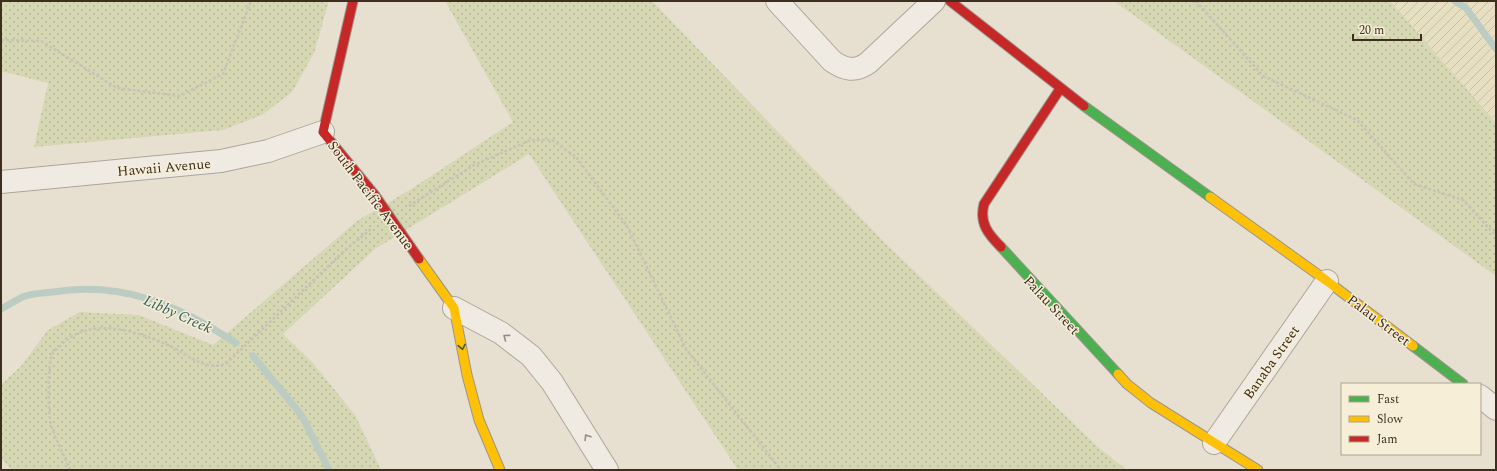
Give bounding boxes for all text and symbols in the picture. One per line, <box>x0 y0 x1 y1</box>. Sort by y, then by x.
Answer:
scale bar <box>1353 16 1421 42</box>
text: 20 m <box>1359 21 1384 40</box>
street label: South Pacific Avenue <box>323 136 419 254</box>
street label: Hawaii Avenue <box>116 153 212 182</box>
street label: Palau Street <box>1019 271 1085 340</box>
water label: Libby Creek <box>140 289 216 340</box>
street label: Palau Street <box>1343 290 1415 351</box>
street label: Banaba Street <box>1238 321 1305 403</box>
one-way arrow <box>503 335 510 342</box>
one-way arrow <box>457 344 465 350</box>
legend <box>1341 383 1481 455</box>
text: Fast <box>1377 390 1399 409</box>
text: Slow <box>1377 410 1403 429</box>
text: Jam <box>1377 430 1398 449</box>
one-way arrow <box>584 434 592 441</box>

